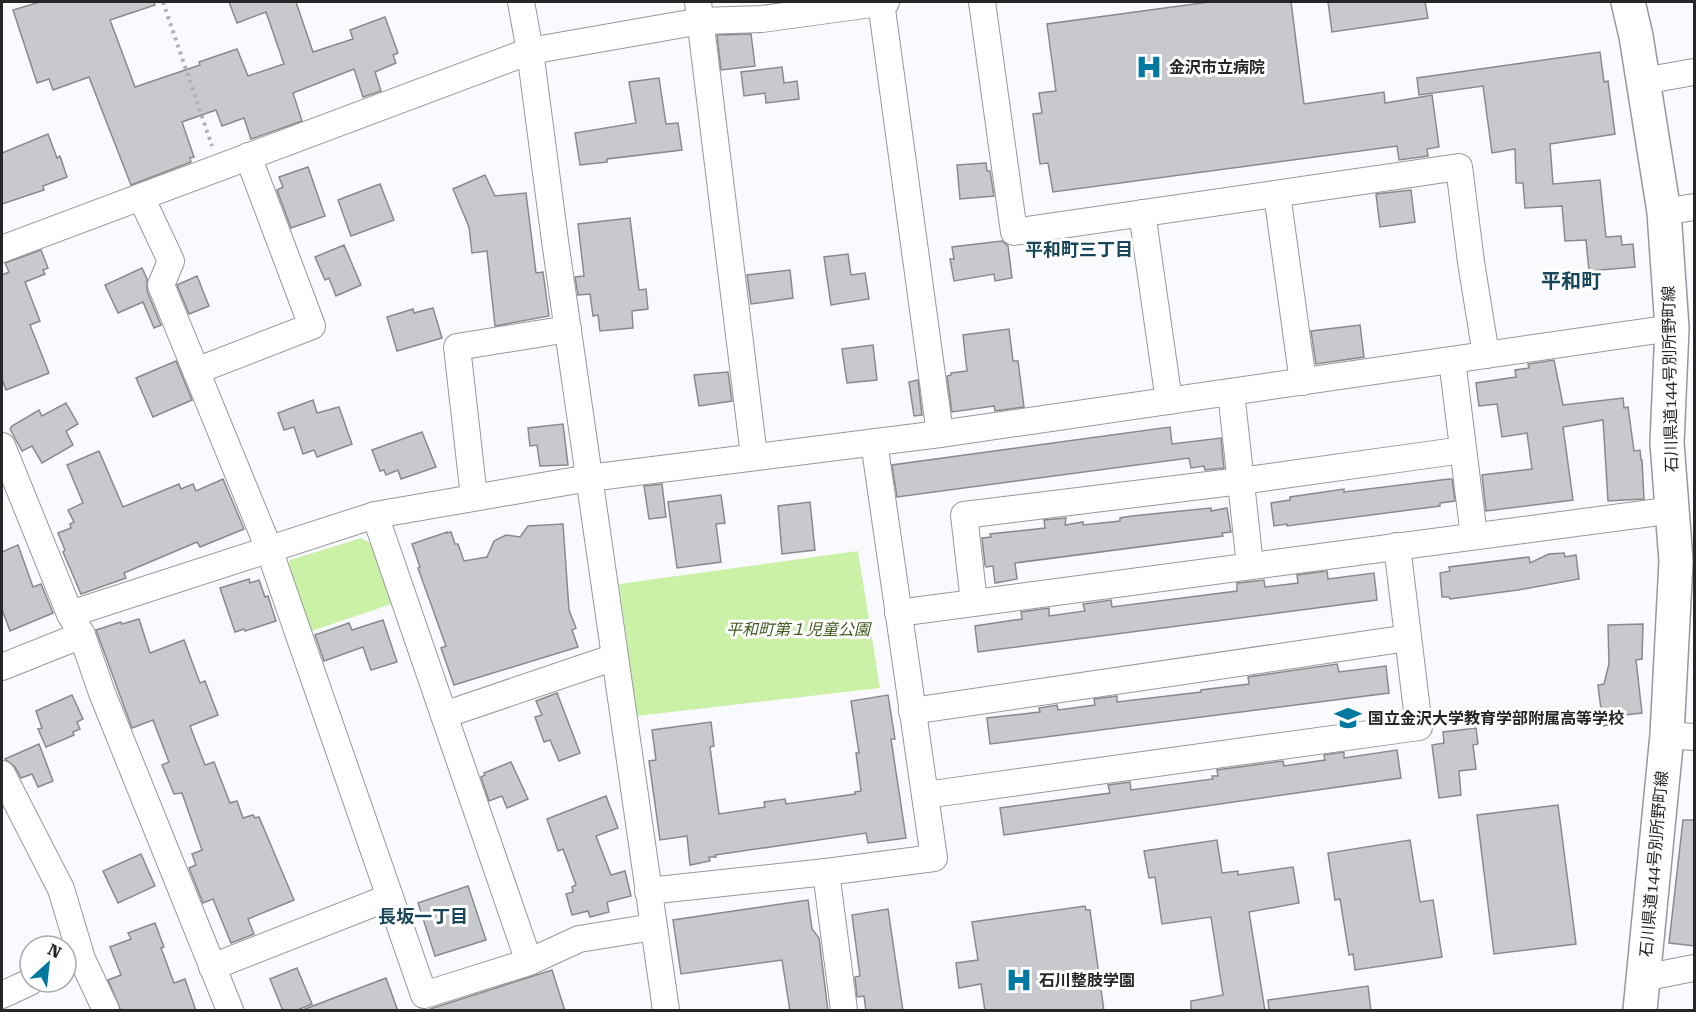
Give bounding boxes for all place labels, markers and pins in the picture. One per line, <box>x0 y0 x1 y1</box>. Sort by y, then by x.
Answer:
hospital icon: 金沢市立病院 <box>1134 52 1164 82</box>
place label: 金沢市立病院 <box>1169 58 1265 77</box>
school or university icon: 国立金沢大学教育学部附属高等学校 <box>1333 703 1363 733</box>
place label: 国立金沢大学教育学部附属高等学校 <box>1368 709 1624 728</box>
hospital icon: 石川整肢学園 <box>1004 965 1034 995</box>
place label: 石川整肢学園 <box>1039 971 1135 990</box>

